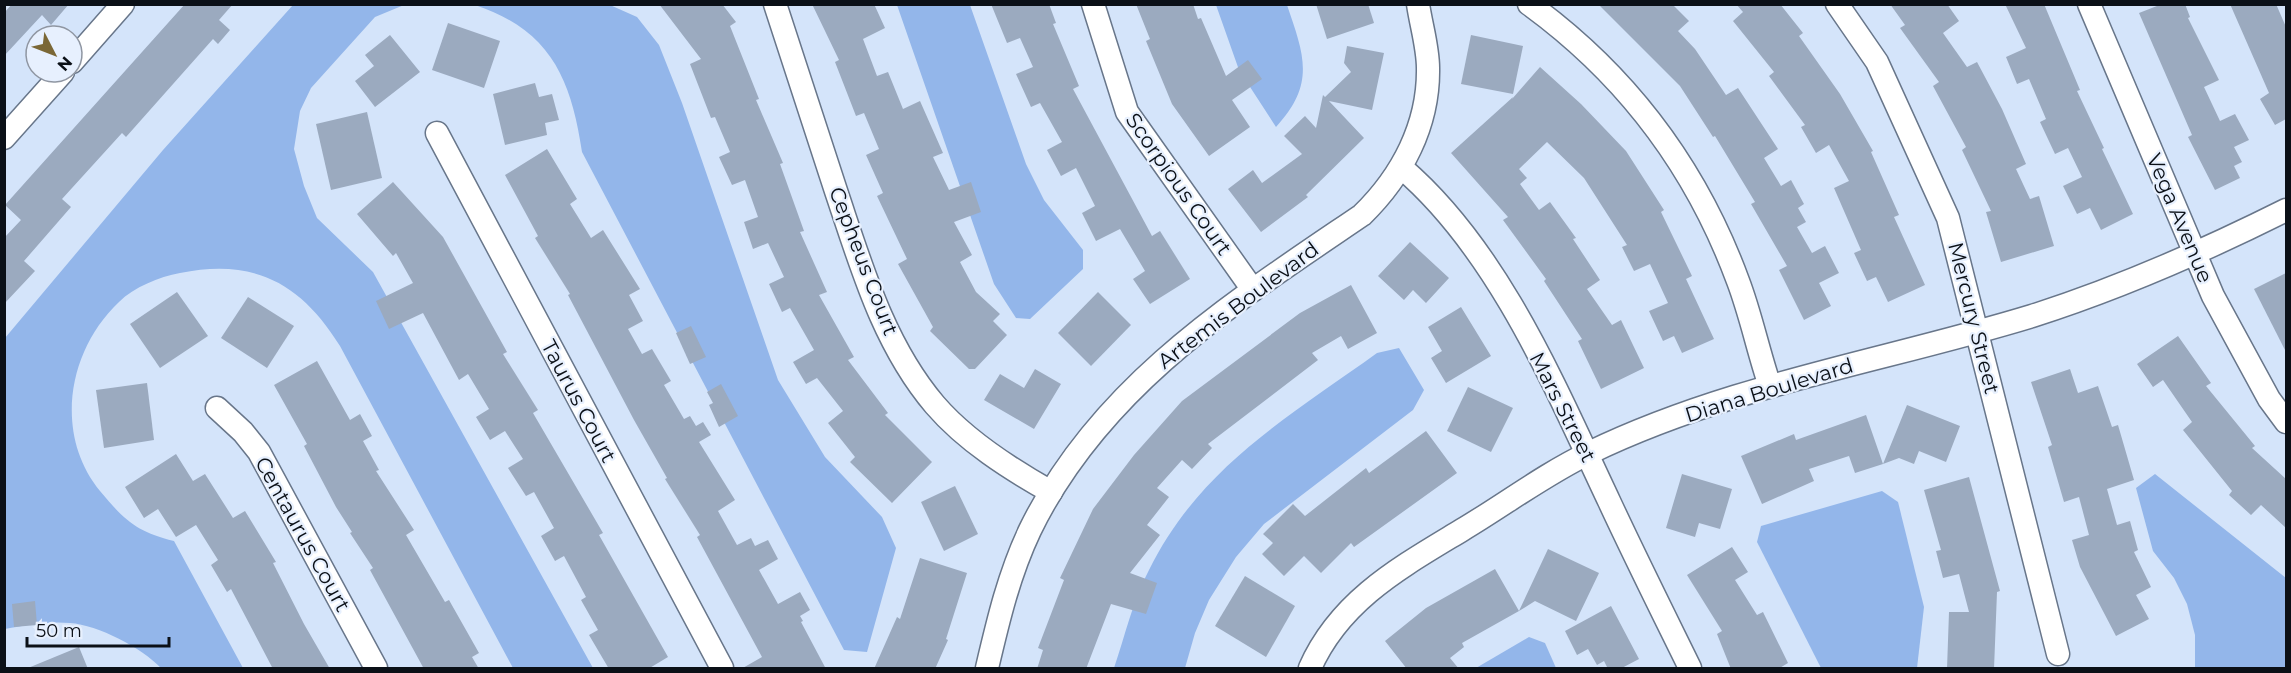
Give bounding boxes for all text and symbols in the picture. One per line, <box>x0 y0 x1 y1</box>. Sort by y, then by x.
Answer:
north arrow <box>24 24 84 84</box>
text: N <box>53 53 76 75</box>
street label: Scorpious Court <box>1121 108 1237 260</box>
street label: Vega Avenue <box>2142 150 2218 286</box>
street label: Cepheus Court <box>824 183 904 339</box>
street label: Artemis Boulevard <box>1152 236 1324 374</box>
street label: Mercury Street <box>1943 240 2005 396</box>
street label: Taurus Court <box>536 335 622 467</box>
street label: Mars Street <box>1525 348 1601 466</box>
street label: Diana Boulevard <box>1682 353 1856 427</box>
street label: Centaurus Court <box>250 452 356 616</box>
scale bar <box>27 610 170 648</box>
text: 50 m <box>36 620 82 642</box>

